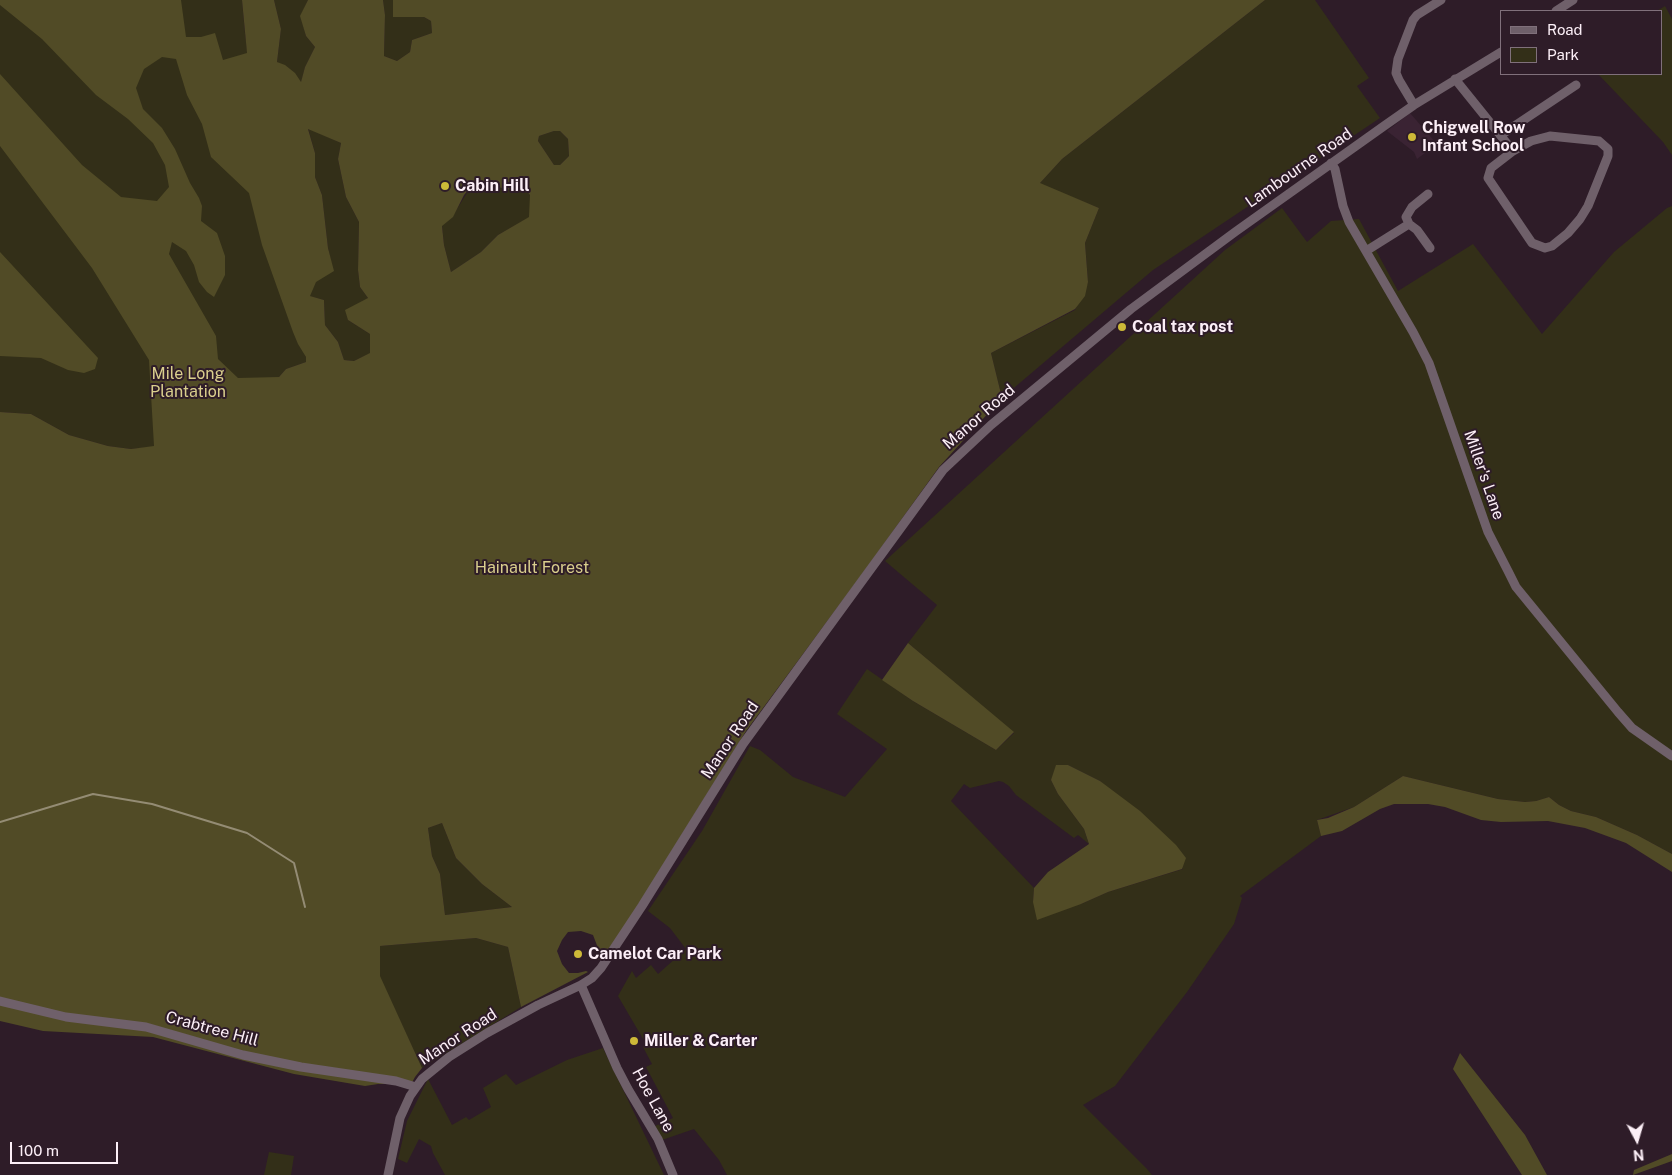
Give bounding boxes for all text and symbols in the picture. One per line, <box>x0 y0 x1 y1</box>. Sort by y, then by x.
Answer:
legend <box>1500 10 1662 75</box>
text: Road <box>1547 21 1583 38</box>
text: Park <box>1547 46 1579 63</box>
place label: Chigwell Row Infant School <box>1422 118 1525 156</box>
street label: Lambourne Road <box>1242 124 1356 212</box>
marker: Chigwell Row Infant School <box>1406 131 1418 143</box>
place label: Cabin Hill <box>455 176 529 196</box>
marker: Cabin Hill <box>439 180 451 192</box>
place label: Coal tax post <box>1132 317 1233 337</box>
marker: Coal tax post <box>1116 321 1128 333</box>
park label: Mile Long Plantation <box>150 364 226 402</box>
street label: Manor Road <box>939 380 1019 454</box>
street label: Miller's Lane <box>1460 428 1508 522</box>
park label: Hainault Forest <box>475 558 589 578</box>
street label: Manor Road <box>697 698 763 782</box>
place label: Camelot Car Park <box>588 944 722 964</box>
marker: Camelot Car Park <box>572 948 584 960</box>
street label: Manor Road <box>415 1005 501 1069</box>
street label: Crabtree Hill <box>164 1007 260 1051</box>
place label: Miller & Carter <box>644 1031 757 1051</box>
marker: Miller & Carter <box>628 1035 640 1047</box>
street label: Hoe Lane <box>628 1065 678 1135</box>
north arrow <box>1612 1115 1662 1165</box>
scale bar <box>12 1132 120 1164</box>
text: 100 m <box>18 1142 59 1159</box>
text: N <box>1632 1146 1645 1163</box>

